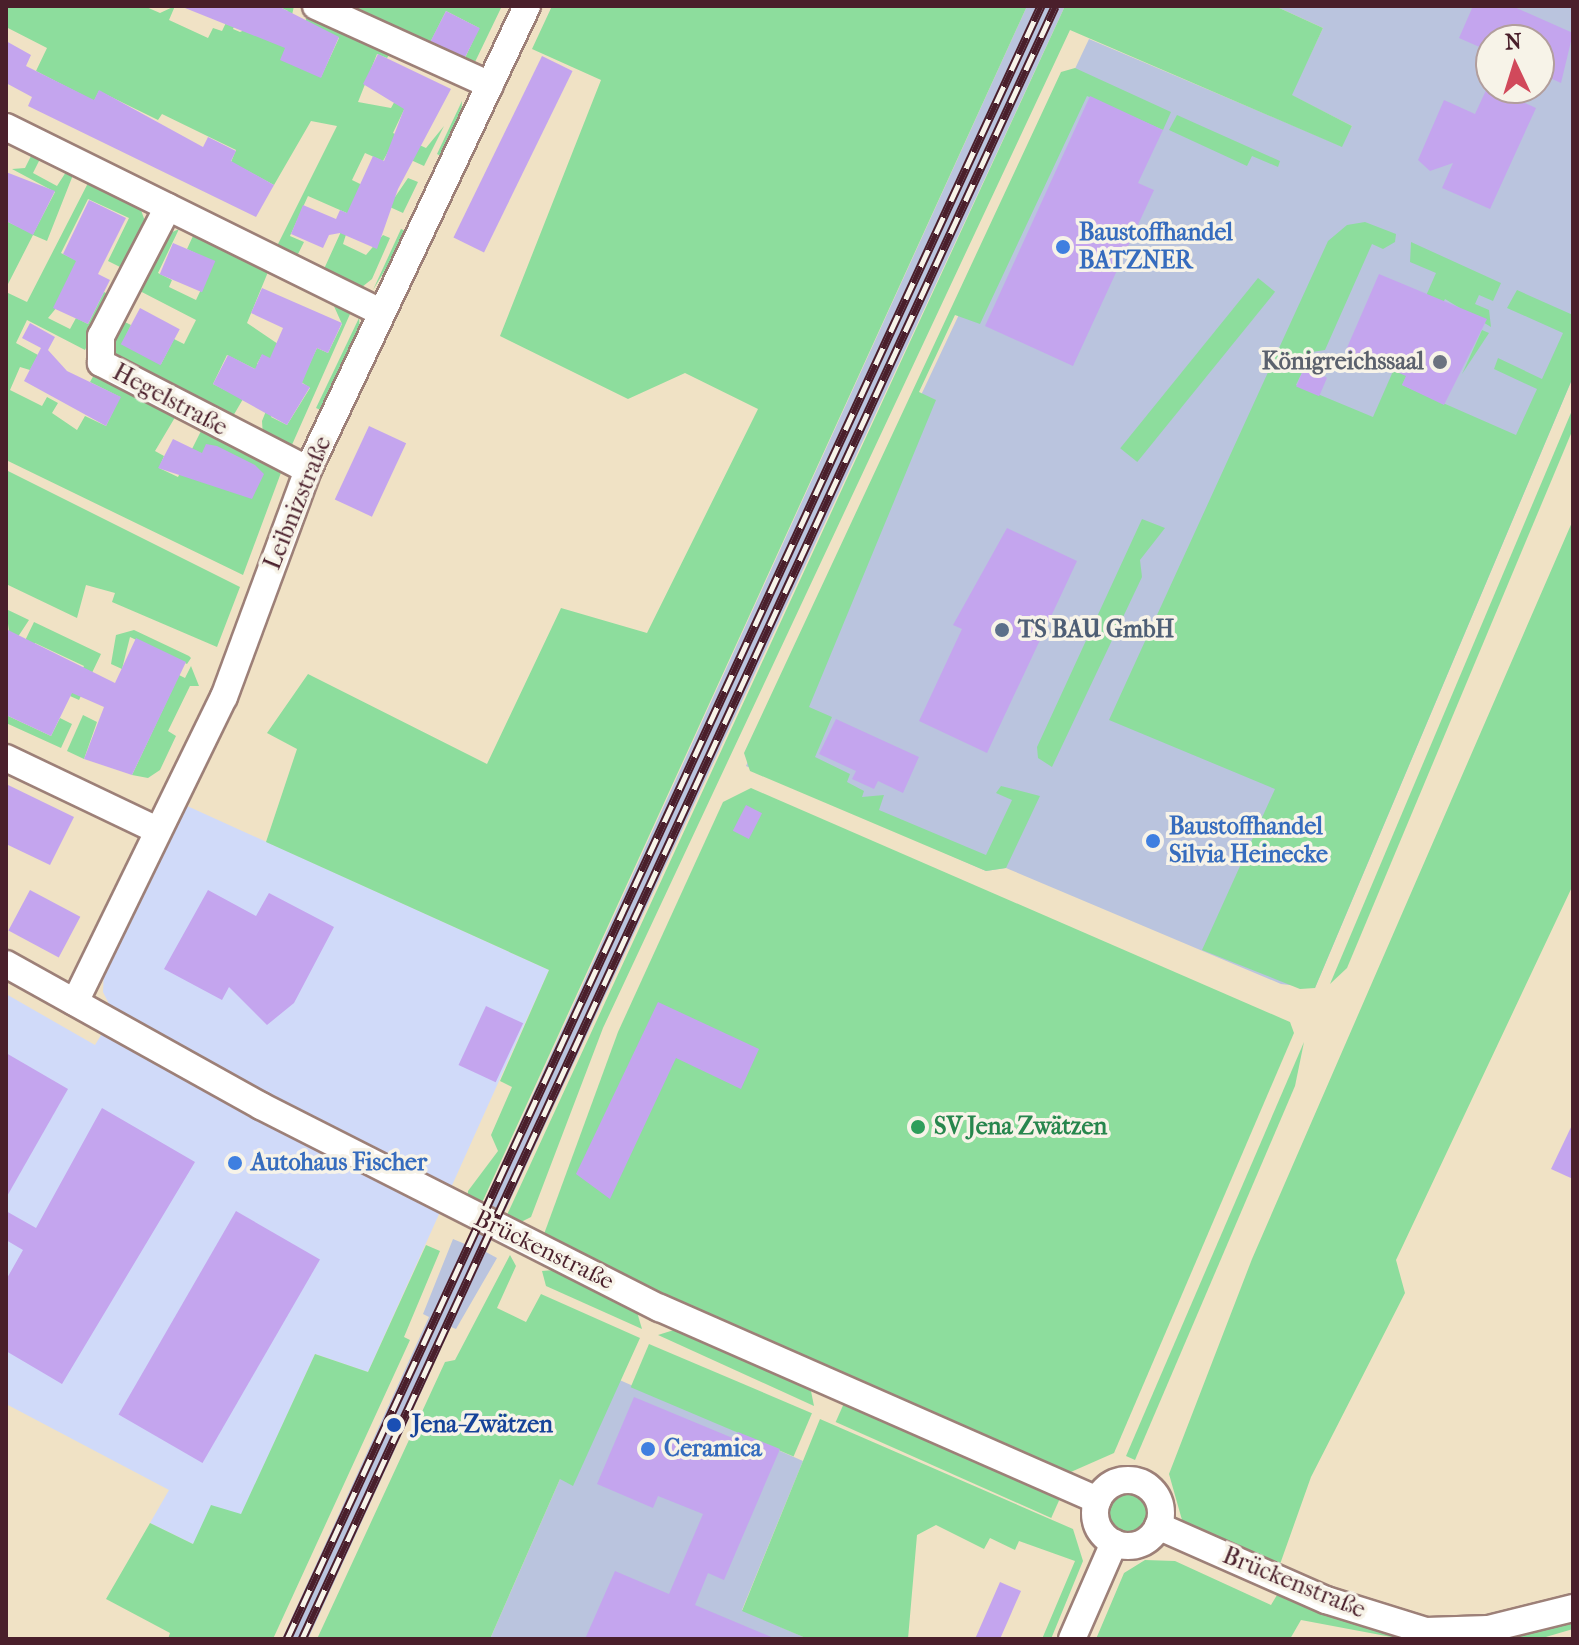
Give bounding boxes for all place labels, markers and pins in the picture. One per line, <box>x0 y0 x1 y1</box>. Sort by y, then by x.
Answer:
place label: Baustoffhandel BATZNER <box>1079 219 1233 275</box>
marker: Baustoffhandel BATZNER <box>1054 238 1072 256</box>
place label: Königreichssaal <box>1262 348 1424 376</box>
marker: Königreichssaal <box>1431 353 1449 371</box>
place label: TS BAU GmbH <box>1018 616 1174 644</box>
marker: TS BAU GmbH <box>993 621 1011 639</box>
place label: Baustoffhandel Silvia Heinecke <box>1169 813 1328 869</box>
marker: Baustoffhandel Silvia Heinecke <box>1144 832 1162 850</box>
place label: SV Jena Zwätzen <box>934 1113 1107 1141</box>
marker: SV Jena Zwätzen <box>909 1118 927 1136</box>
place label: Autohaus Fischer <box>251 1149 427 1177</box>
marker: Autohaus Fischer <box>226 1154 244 1172</box>
place label: Jena-Zwätzen <box>412 1411 553 1439</box>
marker: Jena-Zwätzen <box>383 1414 405 1436</box>
place label: Ceramica <box>664 1435 762 1463</box>
marker: Ceramica <box>639 1440 657 1458</box>

